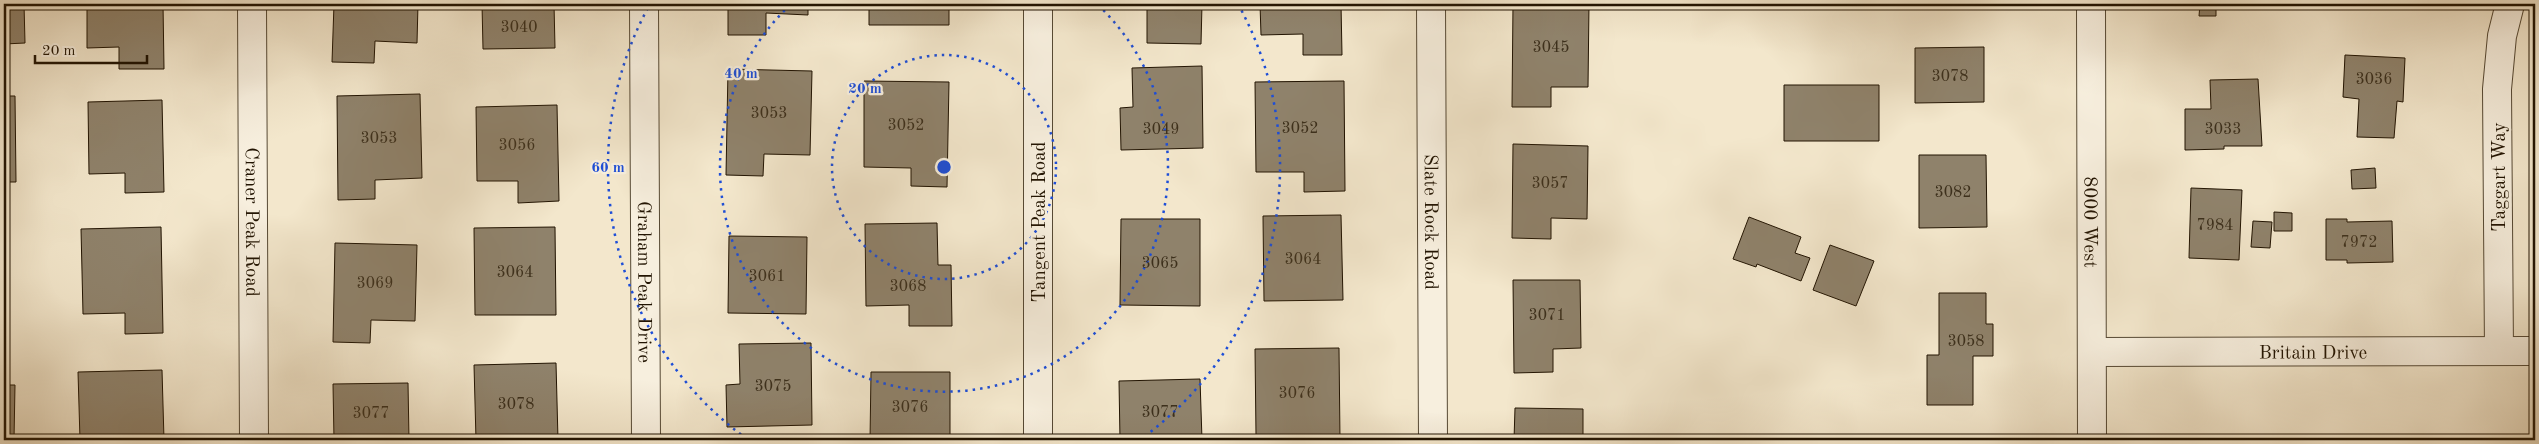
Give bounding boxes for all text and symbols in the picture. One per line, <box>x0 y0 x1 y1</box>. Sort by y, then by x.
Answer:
house number: 3040 <box>500 20 538 36</box>
scale bar <box>35 32 148 64</box>
house number: 3045 <box>1532 40 1570 56</box>
text: 20 m <box>42 44 76 59</box>
text: 40 m <box>724 67 758 82</box>
house number: 3078 <box>1931 69 1969 85</box>
house number: 3036 <box>2355 72 2393 88</box>
text: 20 m <box>848 82 882 97</box>
house number: 3053 <box>750 106 788 122</box>
house number: 3052 <box>887 118 925 134</box>
house number: 3052 <box>1281 121 1319 137</box>
house number: 3049 <box>1142 122 1180 138</box>
house number: 3033 <box>2204 122 2242 138</box>
street label: Taggart Way <box>2491 122 2510 232</box>
house number: 3053 <box>360 131 398 147</box>
house number: 3056 <box>498 138 536 154</box>
street label: Tangent Peak Road <box>1031 141 1050 303</box>
street label: Craner Peak Road <box>241 147 260 297</box>
street label: Slate Rock Road <box>1420 154 1439 290</box>
centre of rings <box>935 158 953 176</box>
text: 60 m <box>591 161 625 176</box>
house number: 3057 <box>1531 176 1569 192</box>
street label: 8000 West <box>2079 176 2099 268</box>
house number: 3082 <box>1934 185 1972 201</box>
street label: Graham Peak Drive <box>633 201 653 363</box>
house number: 7984 <box>2196 218 2234 234</box>
house number: 7972 <box>2340 235 2378 251</box>
house number: 3064 <box>1284 252 1322 268</box>
house number: 3065 <box>1141 256 1179 272</box>
house number: 3064 <box>496 265 534 281</box>
house number: 3061 <box>748 269 786 285</box>
house number: 3069 <box>356 276 394 292</box>
house number: 3068 <box>889 279 927 295</box>
house number: 3071 <box>1528 308 1566 324</box>
house number: 3058 <box>1947 334 1985 350</box>
street label: Britain Drive <box>2259 344 2367 364</box>
house number: 3075 <box>754 379 792 395</box>
house number: 3076 <box>1278 386 1316 402</box>
house number: 3078 <box>497 397 535 413</box>
house number: 3076 <box>891 400 929 416</box>
house number: 3077 <box>1141 405 1179 421</box>
house number: 3077 <box>352 406 390 422</box>

